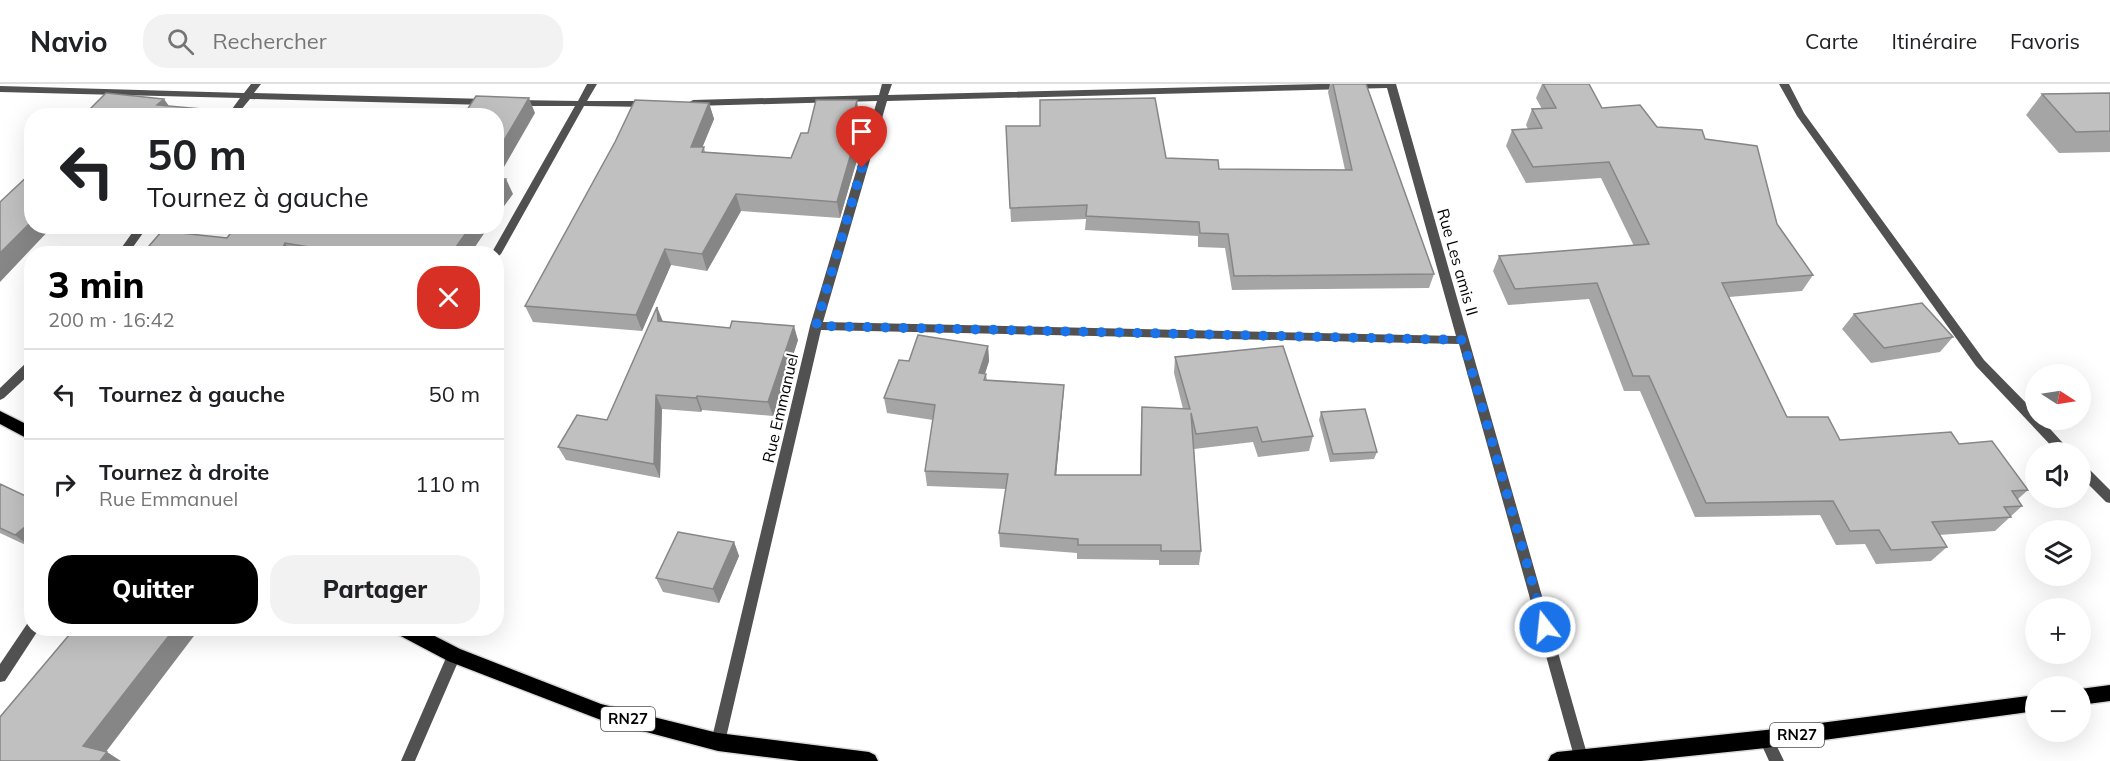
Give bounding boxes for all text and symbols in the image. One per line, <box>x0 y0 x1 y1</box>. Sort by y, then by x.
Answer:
search box <box>143 14 563 68</box>
text: Navio <box>30 24 107 59</box>
icon: search <box>164 25 197 58</box>
text: Rechercher <box>212 27 327 55</box>
text: Carte <box>1805 28 1859 54</box>
text: Itinéraire <box>1892 28 1977 54</box>
text: Favoris <box>2010 28 2080 54</box>
pin <box>836 106 887 168</box>
icon: arrive <box>845 115 878 148</box>
text: 50 m <box>147 128 247 181</box>
icon: left <box>48 132 126 210</box>
text: Tournez à gauche <box>147 180 369 214</box>
street label: Rue Les amis II <box>1433 206 1483 318</box>
text: 3 min <box>48 262 144 307</box>
button: close <box>417 266 480 329</box>
text: 200 m · 16:42 <box>48 307 174 332</box>
street label: Rue Emmanuel <box>758 351 802 465</box>
north arrow <box>2025 364 2091 430</box>
map controls <box>2025 364 2091 742</box>
icon: left <box>48 378 81 411</box>
text: Tournez à gauche <box>99 380 285 408</box>
text: 50 m <box>429 380 480 408</box>
button: sound <box>2025 442 2091 508</box>
text: Tournez à droite <box>99 458 269 486</box>
icon: right <box>48 468 81 501</box>
text: 110 m <box>415 470 480 498</box>
text: Rue Emmanuel <box>99 486 238 511</box>
button: layers <box>2025 520 2091 586</box>
button: Quitter <box>48 555 258 624</box>
button: Partager <box>270 555 480 624</box>
position arrow <box>1513 595 1577 659</box>
button: + <box>2025 598 2091 664</box>
button: − <box>2025 676 2091 742</box>
road number: RN27 <box>601 707 655 731</box>
road number: RN27 <box>1770 723 1824 747</box>

